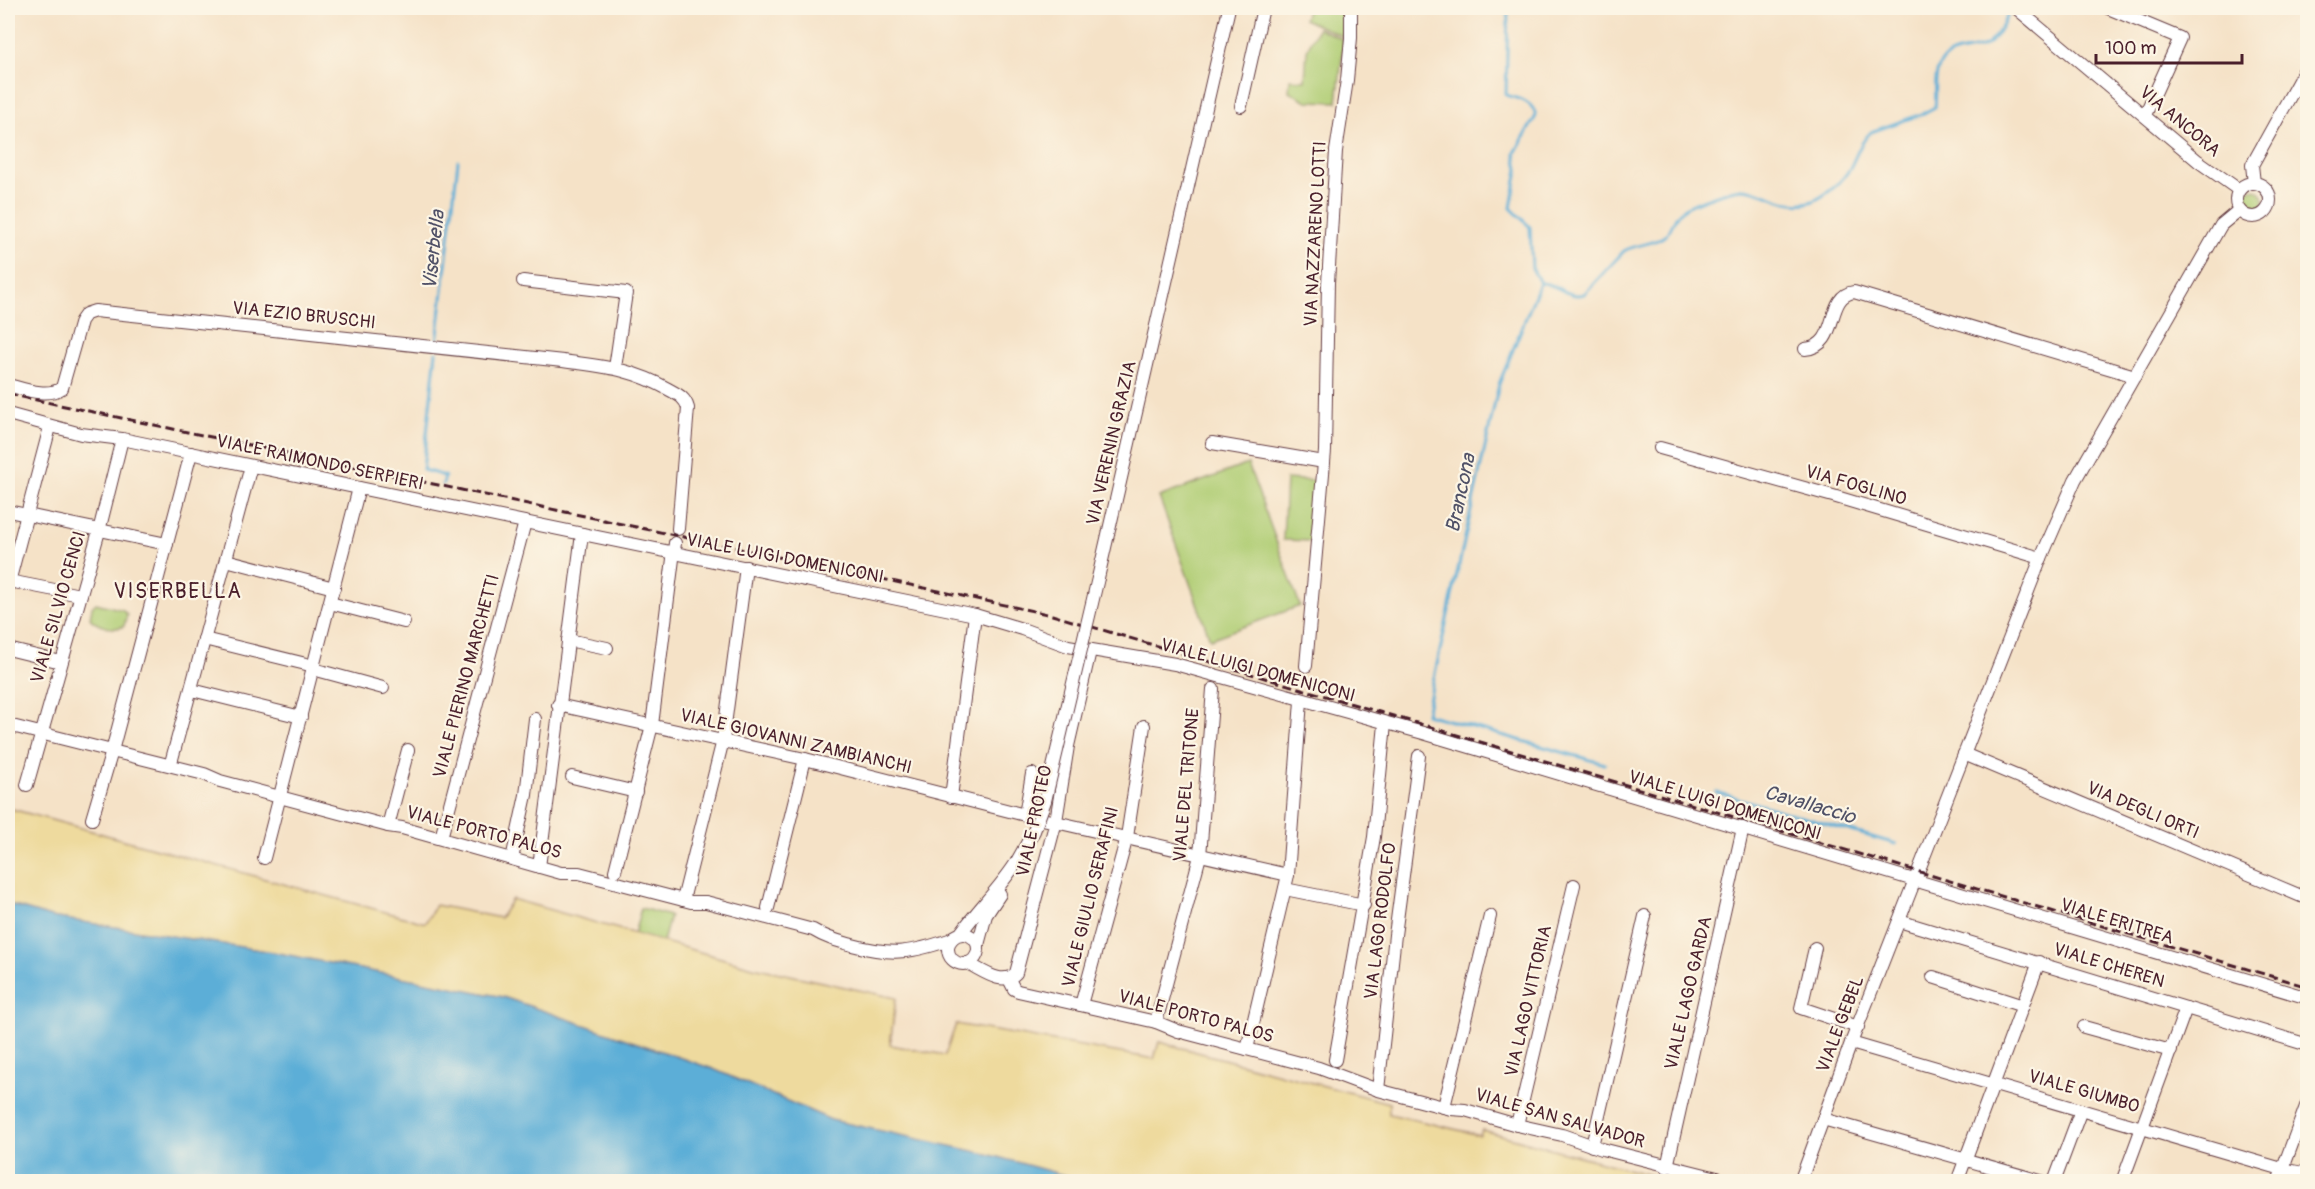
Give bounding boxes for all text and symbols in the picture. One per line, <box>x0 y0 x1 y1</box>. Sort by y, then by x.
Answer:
scale bar <box>2096 27 2242 65</box>
text: 100 m <box>2105 37 2157 60</box>
street label: VIA ANCORA <box>2134 81 2225 162</box>
street label: VIA NAZZARENO LOTTI <box>1299 141 1332 327</box>
water label: Viserbella <box>417 207 450 291</box>
street label: VIA EZIO BRUSCHI <box>231 297 377 334</box>
street label: VIA VERENIN GRAZIA <box>1081 358 1142 528</box>
street label: VIALE RAIMONDO SERPIERI <box>214 429 426 496</box>
water label: Brancona <box>1440 450 1481 535</box>
street label: VIA FOGLINO <box>1802 460 1909 511</box>
street label: VIALE SILVIO CENCI <box>26 528 91 686</box>
street label: VIALE LUIGI DOMENICONI <box>684 528 886 589</box>
street label: VIALE PIERINO MARCHETTI <box>428 572 505 781</box>
district label: VISERBELLA <box>114 578 242 605</box>
street label: VIALE LUIGI DOMENICONI <box>1158 633 1358 708</box>
street label: VIALE GIOVANNI ZAMBIANCHI <box>678 704 914 779</box>
street label: VIALE DEL TRITONE <box>1168 707 1205 863</box>
street label: VIALE PROTEO <box>1011 763 1058 879</box>
street label: VIALE LUIGI DOMENICONI <box>1626 765 1824 846</box>
street label: VIA DEGLI ORTI <box>2083 776 2203 845</box>
water label: Cavallaccio <box>1762 780 1859 830</box>
street label: VIALE PORTO PALOS <box>404 801 564 864</box>
street label: VIALE GIULIO SERAFINI <box>1057 804 1124 990</box>
street label: VIA LAGO RODOLFO <box>1359 841 1402 1001</box>
street label: VIALE ERITREA <box>2057 893 2177 950</box>
street label: VIALE LAGO GARDA <box>1660 914 1717 1072</box>
street label: VIA LAGO VITTORIA <box>1500 923 1557 1079</box>
street label: VIALE CHEREN <box>2050 938 2167 993</box>
street label: VIALE GEBEL <box>1811 972 1869 1076</box>
street label: VIALE PORTO PALOS <box>1116 985 1276 1048</box>
street label: VIALE GIUMBO <box>2026 1065 2142 1118</box>
street label: VIALE SAN SALVADOR <box>1472 1083 1648 1154</box>

